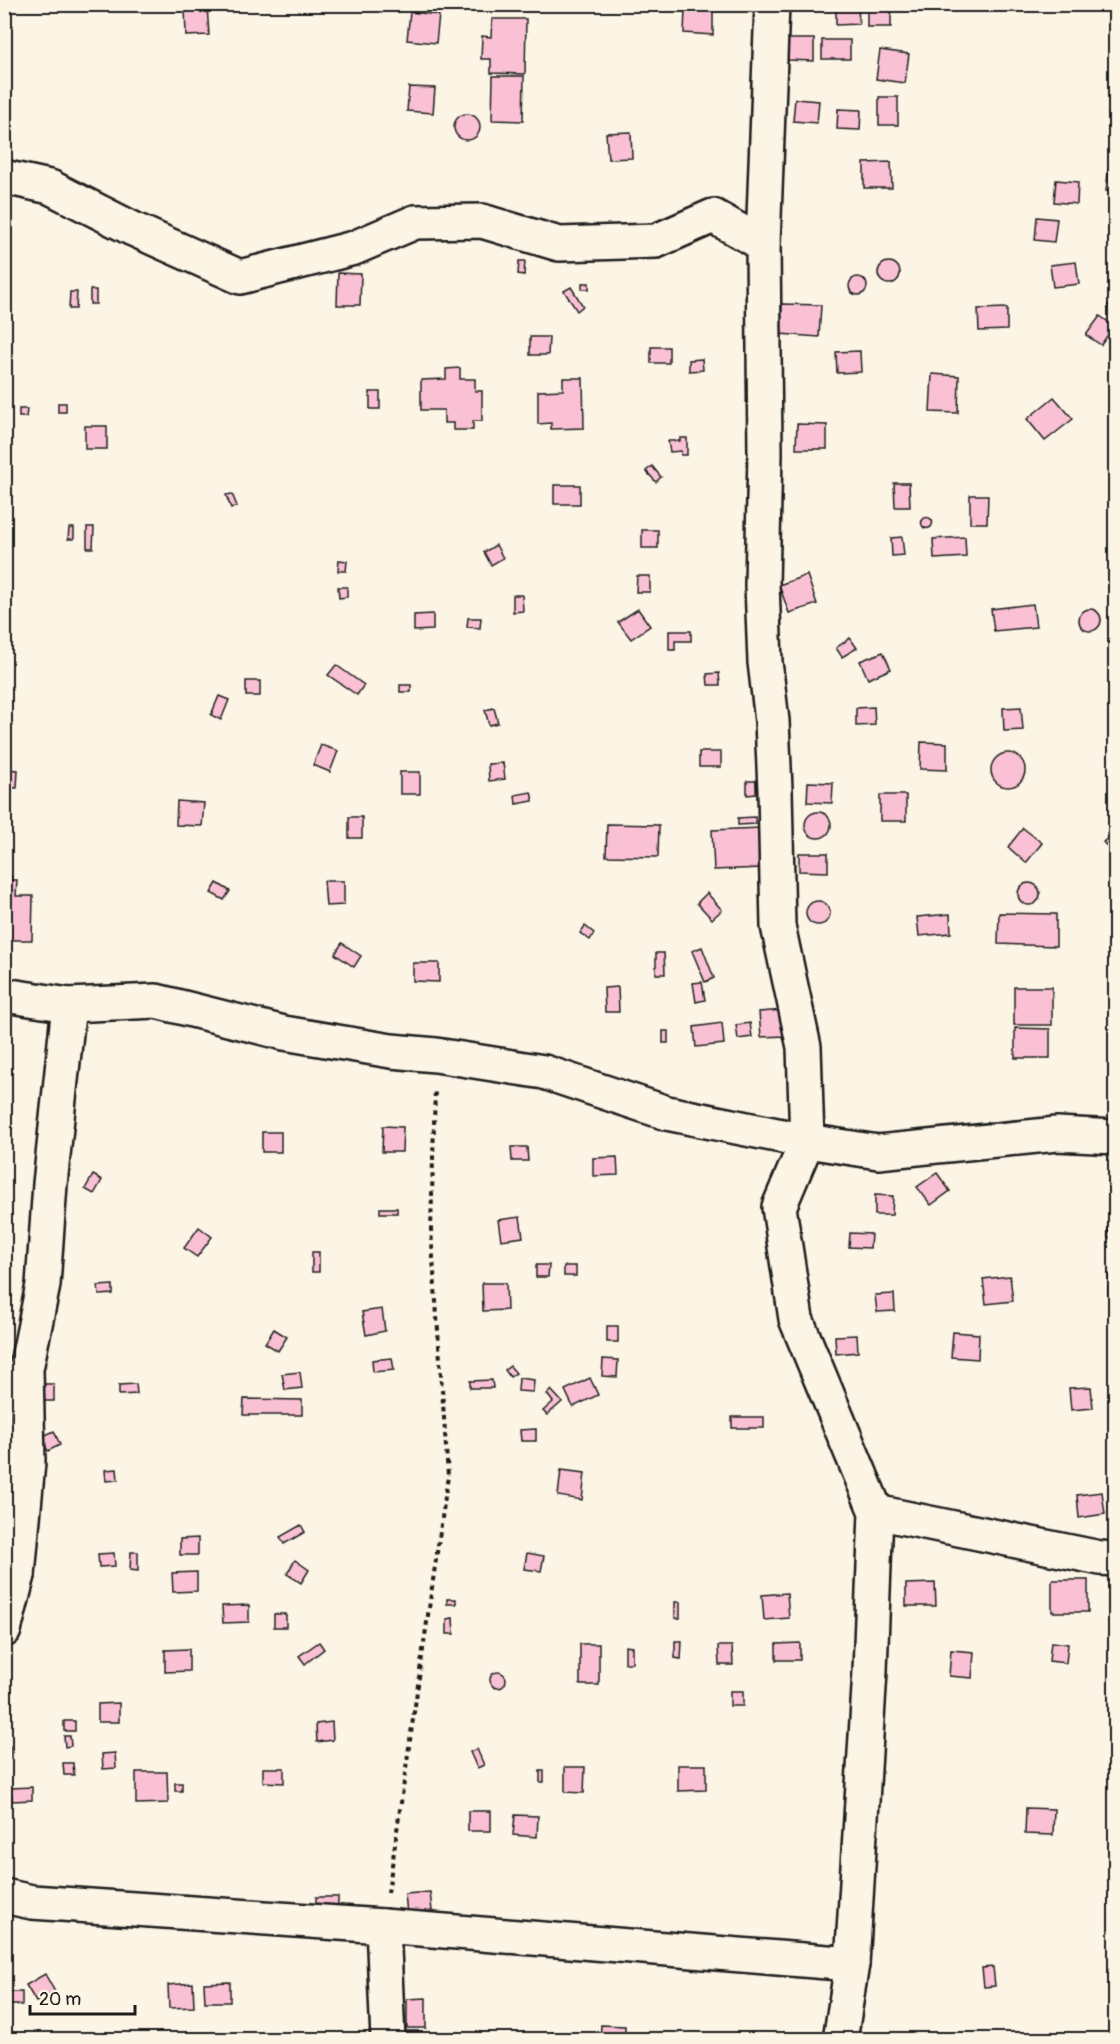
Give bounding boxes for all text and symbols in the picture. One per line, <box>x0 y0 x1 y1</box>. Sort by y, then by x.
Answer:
scale bar <box>30 1978 135 2016</box>
text: 20 m <box>39 1988 81 2011</box>

